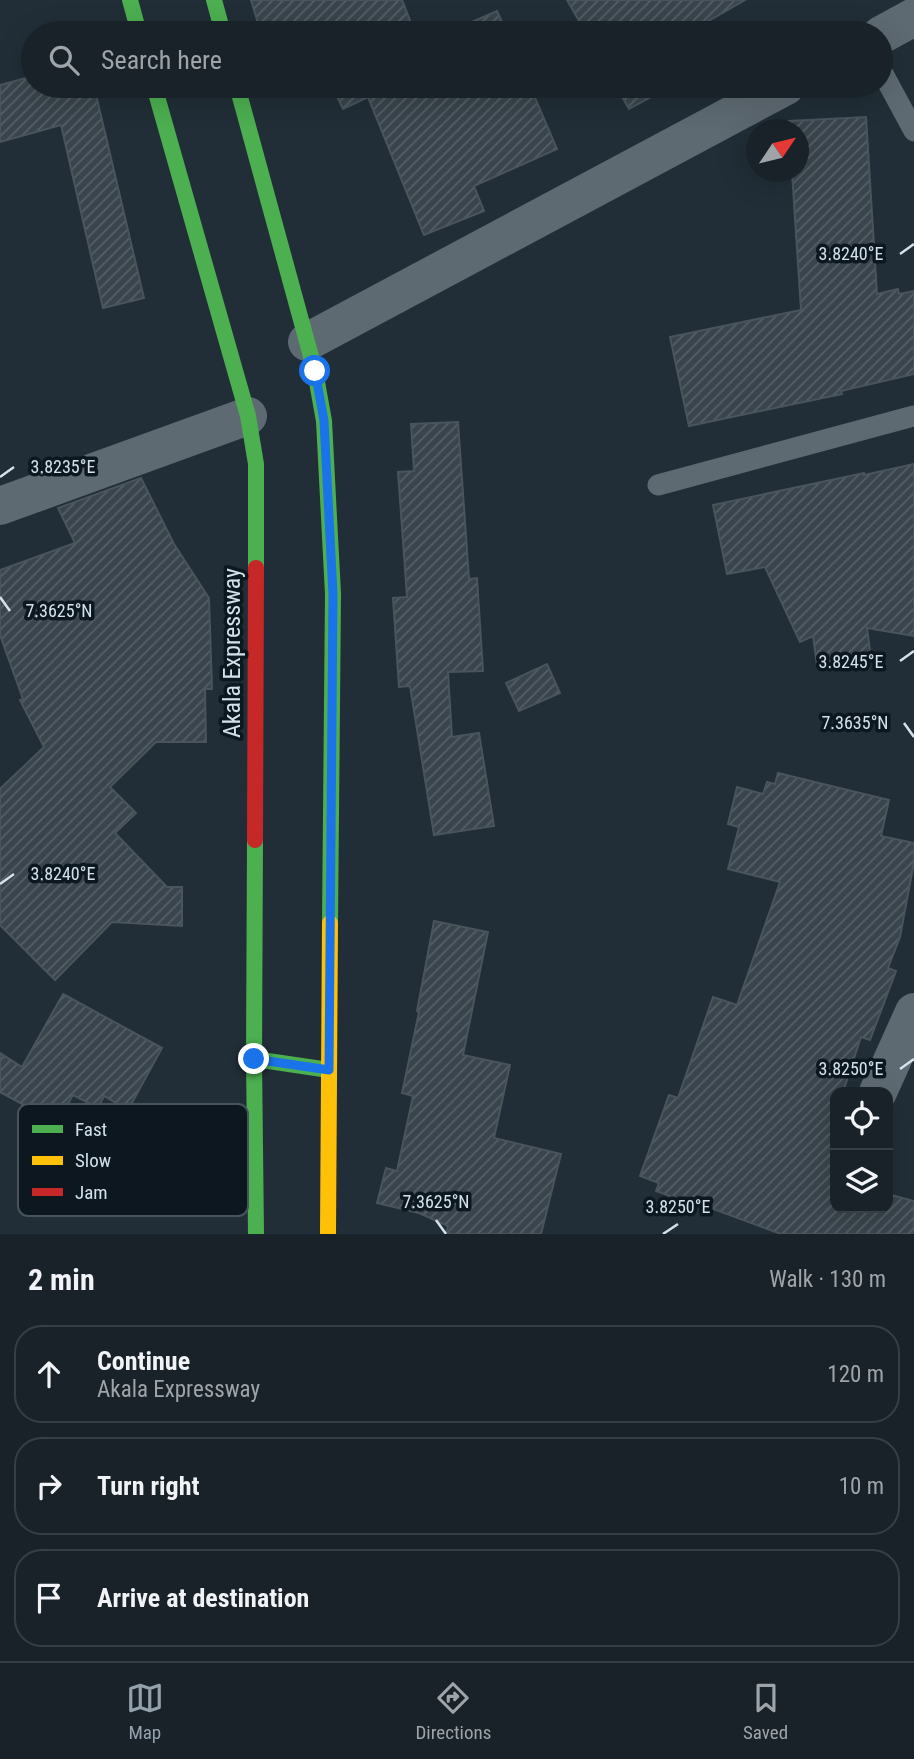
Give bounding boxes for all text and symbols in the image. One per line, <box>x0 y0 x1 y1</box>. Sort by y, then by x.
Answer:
search box <box>21 21 893 98</box>
icon: search <box>45 41 83 79</box>
text: Search here <box>101 45 222 75</box>
north arrow <box>746 119 809 182</box>
text: 3.8240°E <box>819 243 883 264</box>
route start <box>299 355 330 386</box>
text: 3.8235°E <box>31 456 95 477</box>
street label: Akala Expressway <box>218 568 246 738</box>
text: 7.3625°N <box>25 600 93 621</box>
text: 3.8245°E <box>819 651 883 672</box>
text: 7.3635°N <box>821 712 889 733</box>
text: 3.8240°E <box>31 863 95 884</box>
route end <box>238 1043 269 1074</box>
text: 3.8250°E <box>819 1058 883 1079</box>
map controls <box>830 1087 893 1213</box>
button: locate <box>830 1087 893 1150</box>
legend <box>18 1104 248 1216</box>
text: Fast <box>75 1118 107 1141</box>
text: Slow <box>75 1149 111 1172</box>
button: layers <box>830 1150 893 1213</box>
text: Jam <box>75 1181 108 1204</box>
text: 7.3625°N <box>402 1191 470 1212</box>
text: 3.8250°E <box>646 1196 710 1217</box>
text: 2 min <box>28 1262 95 1297</box>
text: Walk · 130 m <box>769 1266 886 1293</box>
text: Continue <box>97 1346 190 1376</box>
icon: ahead <box>30 1355 68 1393</box>
text: 120 m <box>827 1361 884 1388</box>
text: Akala Expressway <box>97 1376 260 1403</box>
icon: right <box>30 1467 68 1505</box>
text: Turn right <box>97 1471 199 1501</box>
text: 10 m <box>839 1473 884 1500</box>
icon: arrive <box>30 1579 68 1617</box>
text: Arrive at destination <box>97 1583 309 1613</box>
tab: Map <box>126 1679 164 1744</box>
tab: Directions <box>415 1679 491 1744</box>
tab: Saved <box>743 1679 788 1744</box>

